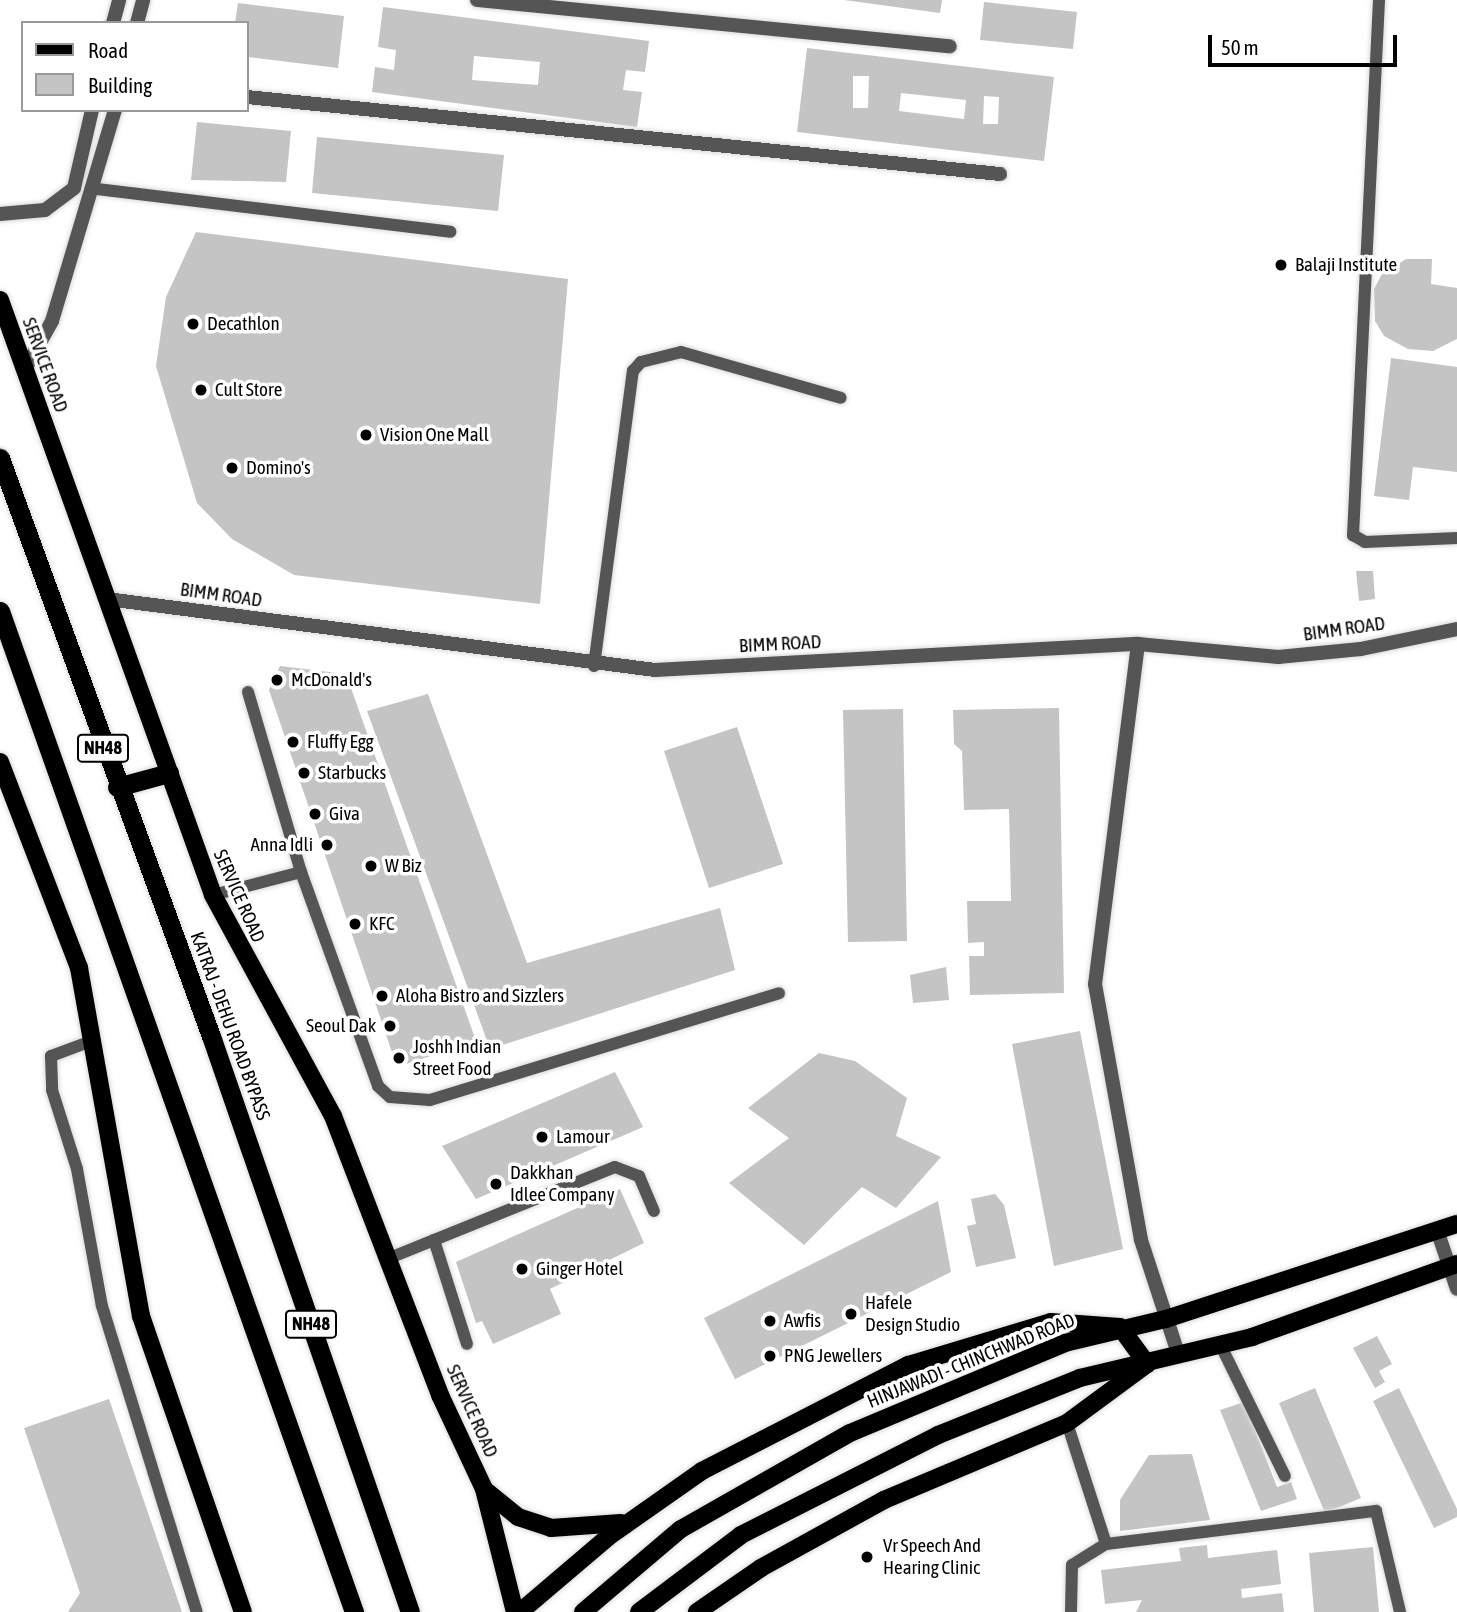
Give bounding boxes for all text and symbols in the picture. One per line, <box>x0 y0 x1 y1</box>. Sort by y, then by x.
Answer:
legend <box>21 21 248 112</box>
scale bar <box>1212 21 1401 65</box>
text: 50 m <box>1221 35 1259 59</box>
text: Road <box>88 38 128 62</box>
text: Building <box>88 73 152 97</box>
place label: Balaji Institute <box>1295 254 1397 276</box>
marker: Balaji Institute <box>1273 257 1289 273</box>
place label: Decathlon <box>207 313 280 335</box>
street label: SERVICE ROAD <box>17 315 73 415</box>
marker: Decathlon <box>185 316 201 332</box>
place label: Cult Store <box>215 379 282 401</box>
marker: Cult Store <box>193 382 209 398</box>
place label: Vision One Mall <box>380 424 489 446</box>
marker: Vision One Mall <box>358 427 374 443</box>
place label: Domino's <box>246 457 311 479</box>
marker: Domino's <box>224 460 240 476</box>
street label: BIMM ROAD <box>179 578 263 612</box>
street label: BIMM ROAD <box>1302 612 1386 646</box>
street label: BIMM ROAD <box>738 630 822 658</box>
place label: McDonald's <box>291 669 372 691</box>
marker: McDonald's <box>269 672 285 688</box>
place label: Fluffy Egg <box>307 731 374 753</box>
road number: NH48 <box>77 734 129 762</box>
marker: Fluffy Egg <box>285 734 301 750</box>
place label: Starbucks <box>318 762 386 784</box>
marker: Starbucks <box>296 765 312 781</box>
place label: Giva <box>329 803 360 825</box>
marker: Giva <box>307 806 323 822</box>
place label: Anna Idli <box>251 834 313 856</box>
marker: Anna Idli <box>319 837 335 853</box>
street label: SERVICE ROAD <box>208 846 270 946</box>
place label: W Biz <box>385 855 422 877</box>
marker: W Biz <box>363 858 379 874</box>
place label: KFC <box>369 913 395 935</box>
marker: KFC <box>347 916 363 932</box>
street label: KATRAJ - DEHU ROAD BYPASS <box>185 929 275 1123</box>
place label: Aloha Bistro and Sizzlers <box>396 985 564 1007</box>
marker: Aloha Bistro and Sizzlers <box>374 988 390 1004</box>
place label: Seoul Dak <box>306 1015 376 1037</box>
marker: Seoul Dak <box>382 1018 398 1034</box>
place label: Joshh Indian Street Food <box>413 1036 501 1080</box>
marker: Joshh Indian Street Food <box>391 1050 407 1066</box>
place label: Lamour <box>556 1126 610 1148</box>
marker: Lamour <box>534 1129 550 1145</box>
place label: Dakkhan Idlee Company <box>510 1162 614 1206</box>
marker: Dakkhan Idlee Company <box>488 1176 504 1192</box>
place label: Ginger Hotel <box>536 1258 623 1280</box>
marker: Ginger Hotel <box>514 1261 530 1277</box>
place label: Hafele Design Studio <box>865 1292 960 1336</box>
marker: Hafele Design Studio <box>843 1306 859 1322</box>
street label: HINJAWADI - CHINCHWAD ROAD <box>864 1309 1078 1413</box>
road number: NH48 <box>285 1310 337 1338</box>
place label: Awfis <box>784 1310 821 1332</box>
marker: Awfis <box>762 1313 778 1329</box>
place label: PNG Jewellers <box>784 1345 882 1367</box>
marker: PNG Jewellers <box>762 1348 778 1364</box>
street label: SERVICE ROAD <box>441 1361 503 1461</box>
place label: Vr Speech And Hearing Clinic <box>883 1535 981 1579</box>
marker: Vr Speech And Hearing Clinic <box>857 1547 877 1567</box>

